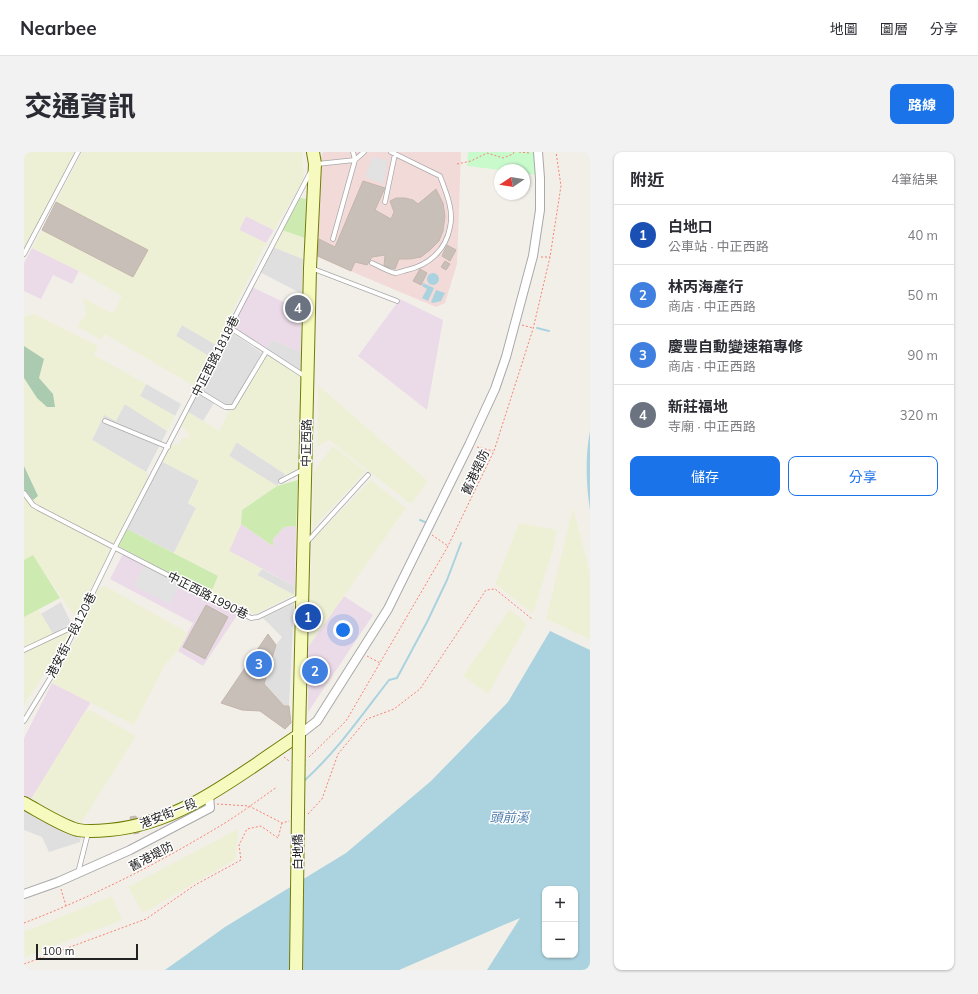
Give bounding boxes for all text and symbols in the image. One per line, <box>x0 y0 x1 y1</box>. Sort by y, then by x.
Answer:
text: Nearbee <box>20 16 97 40</box>
text: 地圖 <box>830 20 858 38</box>
text: 圖層 <box>880 20 908 38</box>
text: 分享 <box>930 20 958 38</box>
button: 路線 <box>890 84 954 124</box>
text: 交通資訊 <box>24 88 136 123</box>
north arrow <box>494 164 530 200</box>
text: 附近 <box>630 169 664 190</box>
text: 4筆結果 <box>891 171 938 187</box>
text: 白地口 <box>668 217 713 236</box>
text: 1 <box>639 227 647 243</box>
text: 40 m <box>908 227 938 243</box>
text: 公車站 · 中正西路 <box>668 238 769 254</box>
text: 林丙海產行 <box>668 277 743 296</box>
text: 2 <box>639 287 647 303</box>
text: 50 m <box>908 287 938 303</box>
pin: 4 <box>285 293 311 323</box>
text: 商店 · 中正西路 <box>668 298 756 314</box>
street label: 中正西路1818巷 <box>188 313 242 399</box>
text: 慶豐自動變速箱專修 <box>668 337 803 356</box>
text: 3 <box>639 347 647 363</box>
text: 90 m <box>908 347 938 363</box>
text: 商店 · 中正西路 <box>668 358 756 374</box>
text: 新莊福地 <box>668 397 728 416</box>
text: 4 <box>639 407 647 423</box>
text: 320 m <box>900 407 938 423</box>
text: 寺廟 · 中正西路 <box>668 418 756 434</box>
street label: 中正西路 <box>298 419 314 467</box>
street label: 舊港堤防 <box>458 447 492 497</box>
button: 儲存 <box>630 456 780 496</box>
button: 分享 <box>788 456 938 496</box>
street label: 中正西路1990巷 <box>165 568 251 622</box>
street label: 港安街一段120巷 <box>43 590 99 680</box>
pin: 1 <box>295 602 321 632</box>
your location <box>333 620 353 640</box>
pin: 3 <box>246 649 272 679</box>
pin: 2 <box>302 656 328 686</box>
street label: 港安街一段 <box>137 795 199 831</box>
water label: 頭前溪 <box>489 809 530 825</box>
street label: 白地橋 <box>290 834 305 870</box>
street label: 舊港堤防 <box>126 838 176 874</box>
map controls <box>542 886 578 958</box>
button: + <box>542 886 578 922</box>
button: − <box>542 922 578 958</box>
scale bar <box>36 942 138 961</box>
text: 100 m <box>42 944 74 958</box>

